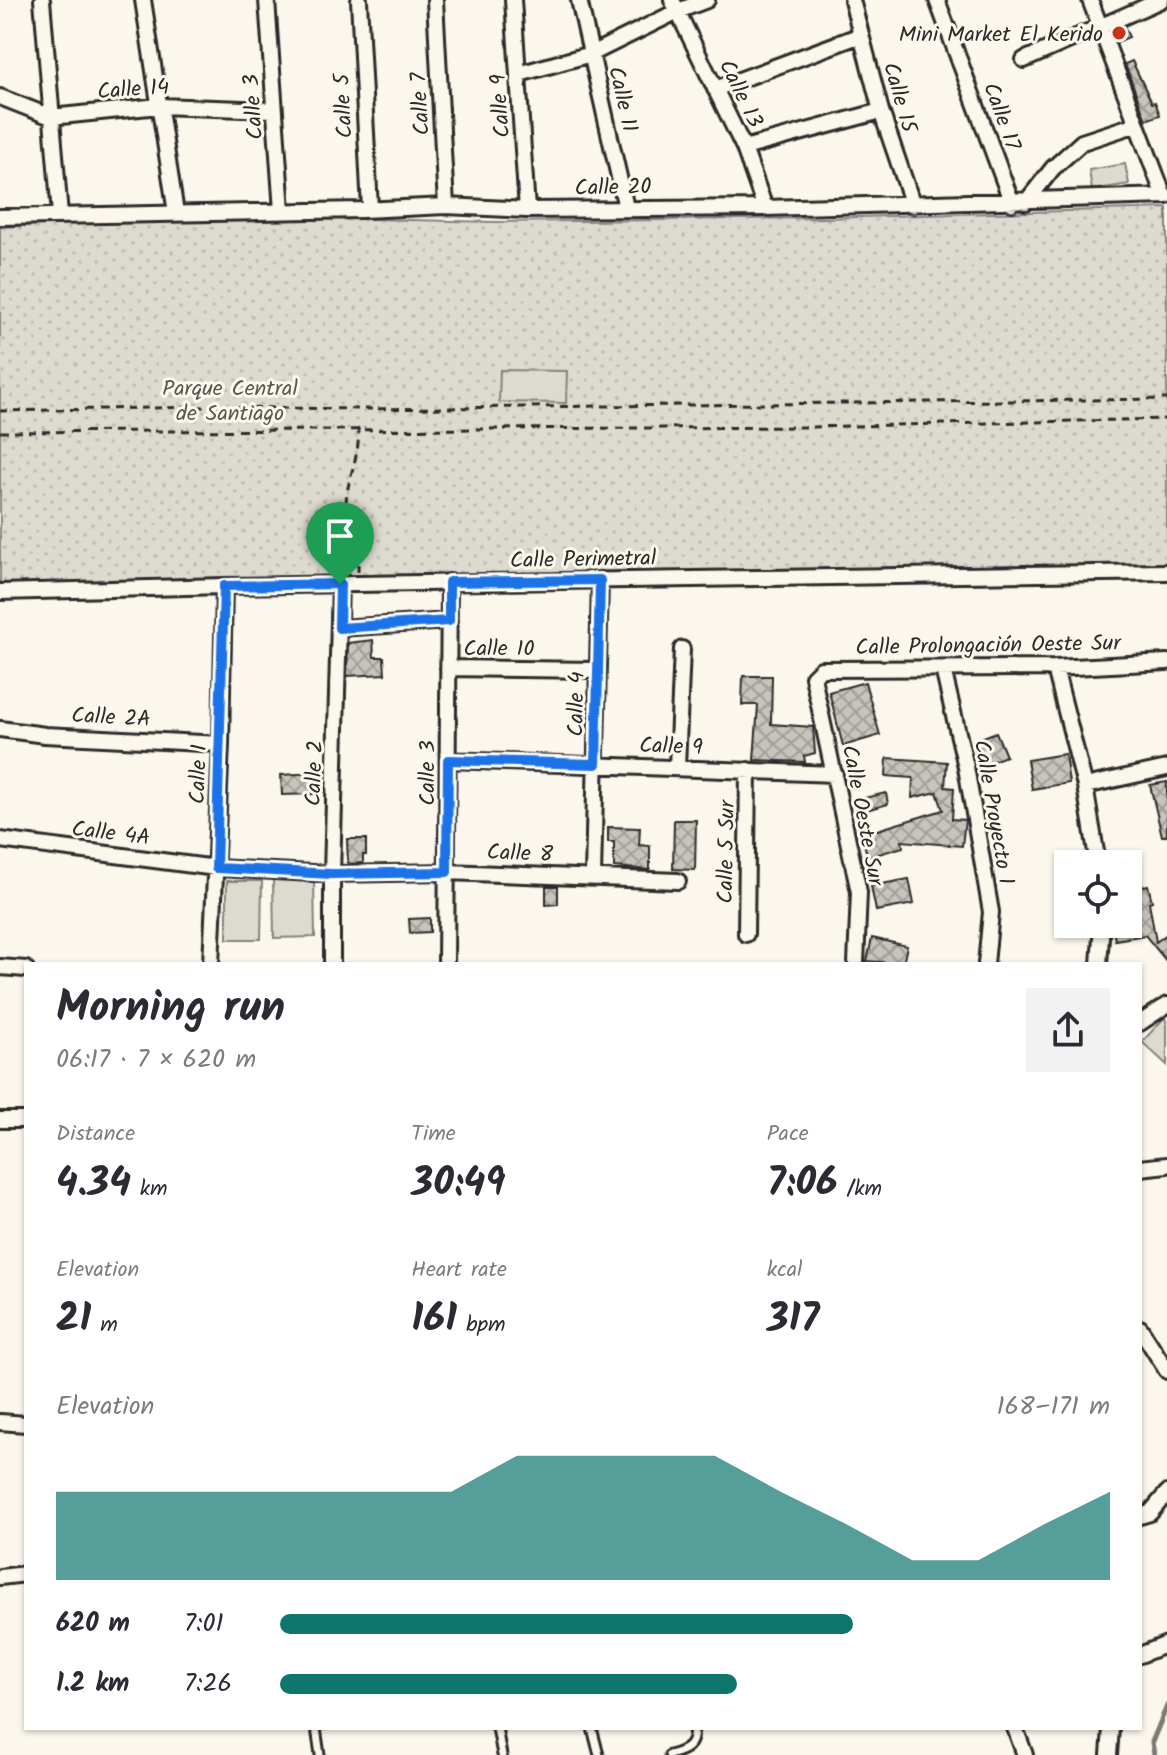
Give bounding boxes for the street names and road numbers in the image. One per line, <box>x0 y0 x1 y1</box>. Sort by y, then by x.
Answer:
street label: Calle 13 <box>708 54 771 134</box>
street label: Calle 15 <box>872 58 926 138</box>
street label: Calle 11 <box>597 63 646 136</box>
street label: Calle 14 <box>96 71 170 110</box>
street label: Calle 5 <box>325 71 364 139</box>
street label: Calle 7 <box>402 71 441 136</box>
street label: Calle 3 <box>235 73 274 141</box>
street label: Calle 9 <box>482 73 521 139</box>
street label: Calle 17 <box>972 78 1029 157</box>
street label: Calle 20 <box>574 170 652 207</box>
street label: Calle Perimetral <box>510 542 657 579</box>
street label: Calle Prolongación Oeste Sur <box>855 627 1123 666</box>
street label: Calle 10 <box>464 632 534 667</box>
street label: Calle 4 <box>559 671 596 737</box>
street label: Calle 2A <box>70 699 151 738</box>
street label: Calle 9 <box>638 729 704 766</box>
street label: Calle Proyecto 1 <box>963 737 1022 888</box>
street label: Calle 2 <box>297 740 334 807</box>
street label: Calle 3 <box>411 740 446 806</box>
street label: Calle Oeste Sur <box>831 742 893 890</box>
street label: Calle 1 <box>181 744 218 805</box>
street label: Calle 5 Sur <box>709 798 746 904</box>
street label: Calle 4A <box>70 812 152 857</box>
street label: Calle 8 <box>486 836 554 873</box>

